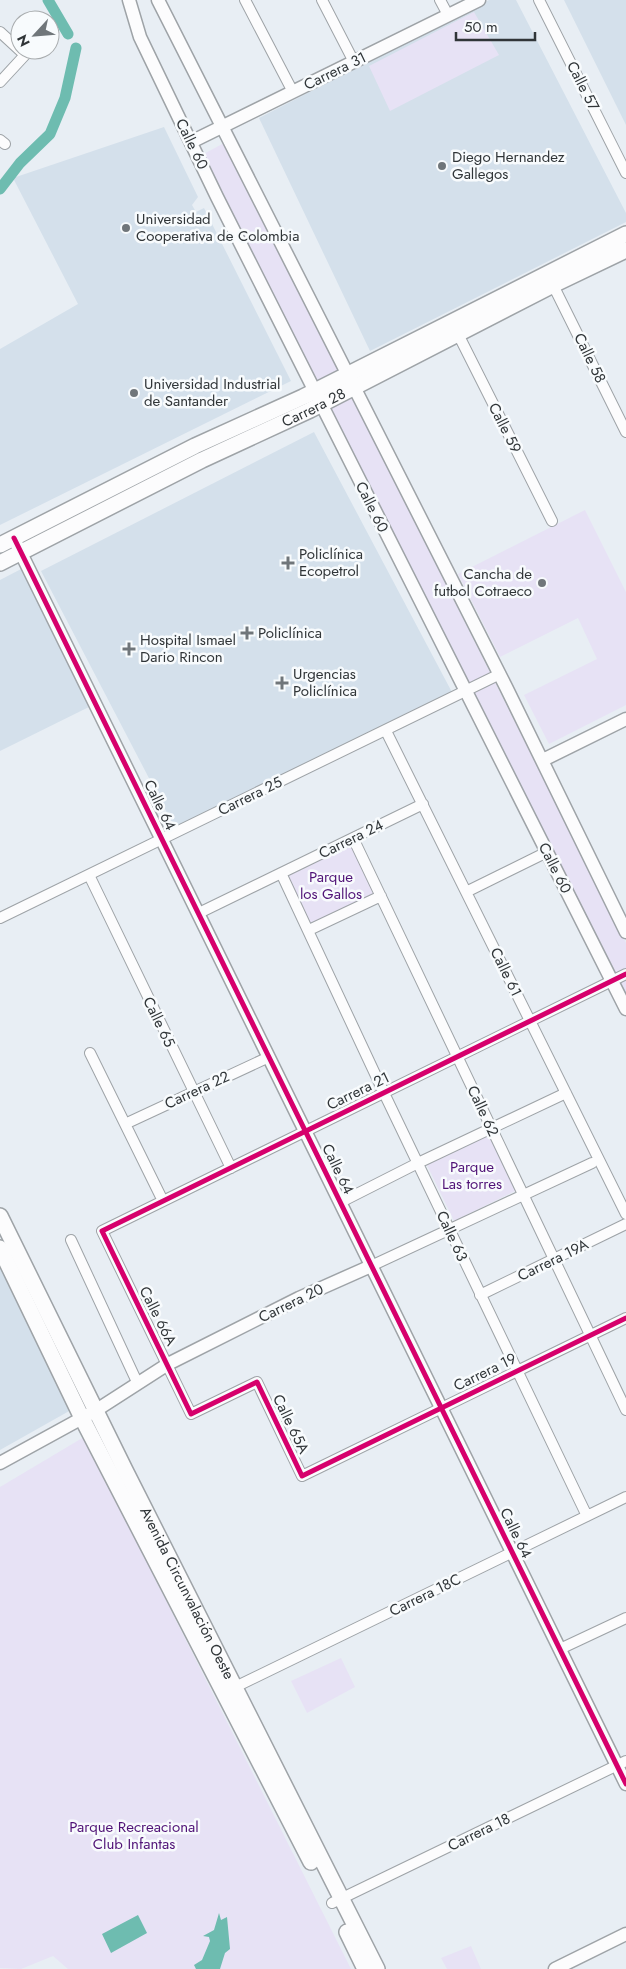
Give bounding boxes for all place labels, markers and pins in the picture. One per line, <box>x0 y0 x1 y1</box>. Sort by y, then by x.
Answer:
place label: Diego Hernandez Gallegos <box>452 146 565 185</box>
marker: Diego Hernandez Gallegos <box>436 160 448 172</box>
place label: Universidad Cooperativa de Colombia <box>136 208 299 247</box>
marker: Universidad Cooperativa de Colombia <box>120 222 132 234</box>
place label: Universidad Industrial de Santander <box>144 373 281 412</box>
marker: Universidad Industrial de Santander <box>128 387 140 399</box>
place label: Policlínica Ecopetrol <box>299 543 363 582</box>
marker: Policlínica Ecopetrol <box>281 556 295 570</box>
place label: Cancha de futbol Cotraeco <box>434 563 532 602</box>
marker: Cancha de futbol Cotraeco <box>536 577 548 589</box>
place label: Policlínica <box>258 622 322 644</box>
marker: Policlínica <box>240 626 254 640</box>
place label: Hospital Ismael Dario Rincon <box>140 629 236 668</box>
marker: Hospital Ismael Dario Rincon <box>122 642 136 656</box>
place label: Urgencias Policlínica <box>293 663 357 702</box>
marker: Urgencias Policlínica <box>275 676 289 690</box>

